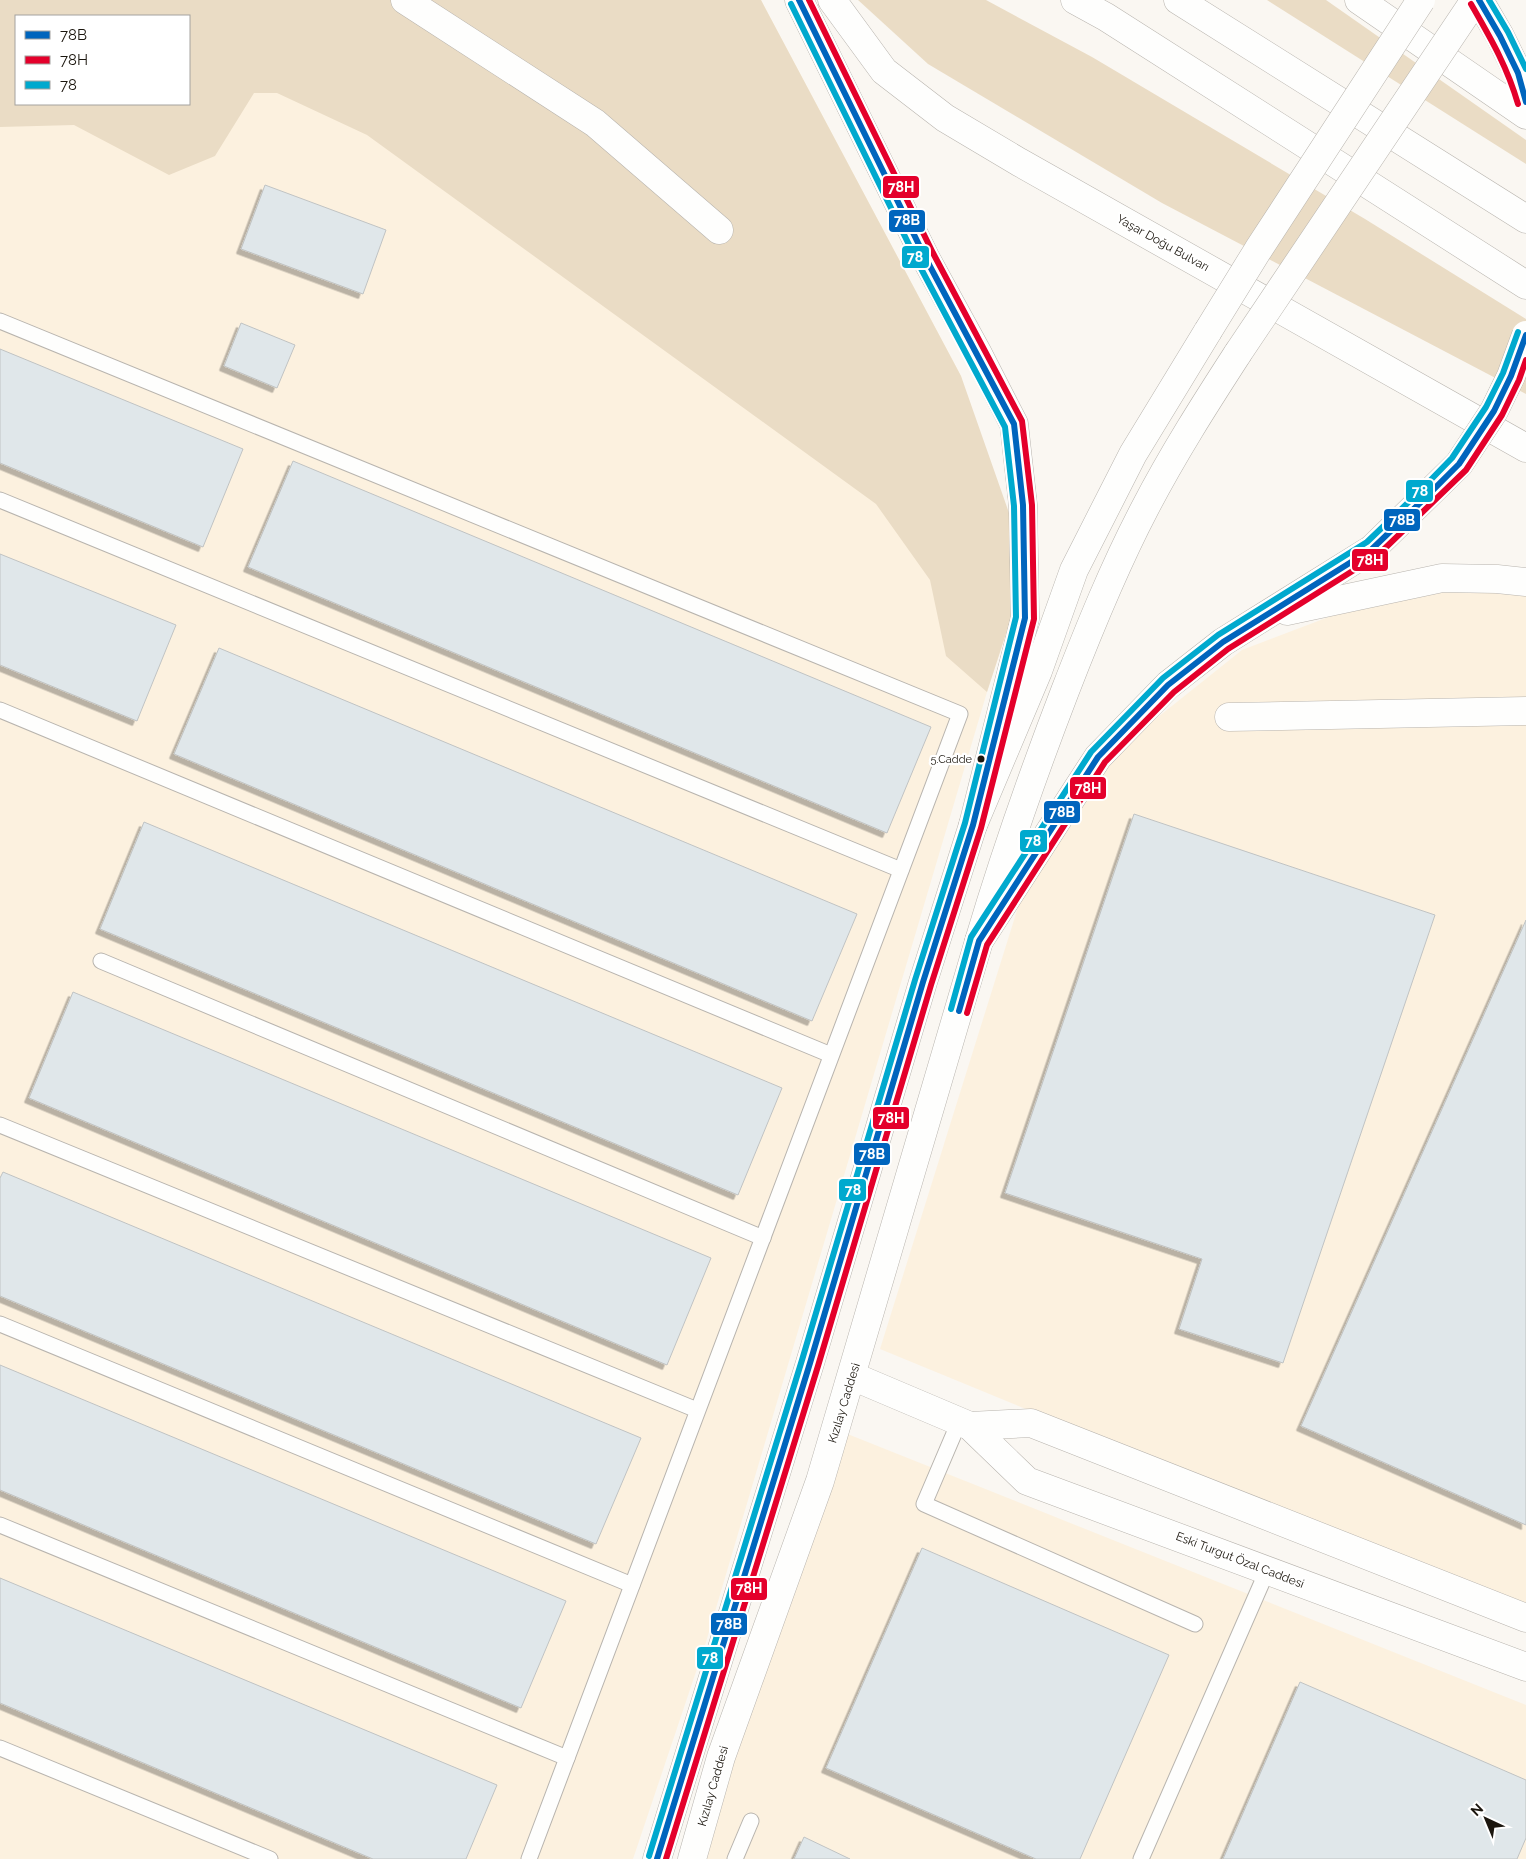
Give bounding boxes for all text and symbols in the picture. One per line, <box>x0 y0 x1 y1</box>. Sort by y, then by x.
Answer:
legend <box>15 15 190 105</box>
text: 78B <box>60 26 87 44</box>
text: 78H <box>60 51 88 69</box>
text: 78 <box>60 76 77 94</box>
line badge: 78H <box>882 175 920 199</box>
text: 78H <box>888 179 914 195</box>
line badge: 78B <box>888 209 926 233</box>
text: 78B <box>894 212 920 228</box>
street label: Yaşar Doğu Bulvarı <box>1114 212 1212 274</box>
line badge: 78 <box>901 245 930 269</box>
text: 78 <box>907 249 923 265</box>
line badge: 78 <box>1405 479 1434 503</box>
text: 78 <box>1412 483 1428 499</box>
line badge: 78B <box>1383 508 1421 532</box>
text: 78B <box>1389 512 1415 528</box>
line badge: 78H <box>1351 548 1389 572</box>
text: 78H <box>1357 552 1383 568</box>
place label: 5.Cadde <box>930 753 973 766</box>
marker: 5.Cadde <box>976 754 986 764</box>
line badge: 78H <box>1069 776 1107 800</box>
text: 78H <box>1075 780 1101 796</box>
line badge: 78B <box>1043 800 1081 824</box>
text: 78B <box>1049 804 1075 820</box>
line badge: 78 <box>1019 829 1048 853</box>
text: 78 <box>1025 833 1041 849</box>
line badge: 78H <box>872 1106 910 1130</box>
text: 78H <box>878 1110 904 1126</box>
line badge: 78B <box>853 1142 891 1166</box>
text: 78B <box>859 1146 885 1162</box>
line badge: 78 <box>838 1178 867 1202</box>
text: 78 <box>845 1182 861 1198</box>
street label: Kızılay Caddesi <box>825 1361 863 1445</box>
street label: Eski Turgut Özal Caddesi <box>1174 1529 1306 1591</box>
line badge: 78H <box>730 1577 768 1601</box>
text: 78H <box>736 1580 762 1596</box>
line badge: 78B <box>710 1612 748 1636</box>
text: 78B <box>716 1616 742 1632</box>
line badge: 78 <box>696 1646 724 1670</box>
text: 78 <box>702 1650 718 1666</box>
street label: Kızılay Caddesi <box>695 1744 731 1828</box>
north arrow <box>1461 1794 1511 1844</box>
text: N <box>1468 1800 1486 1819</box>

